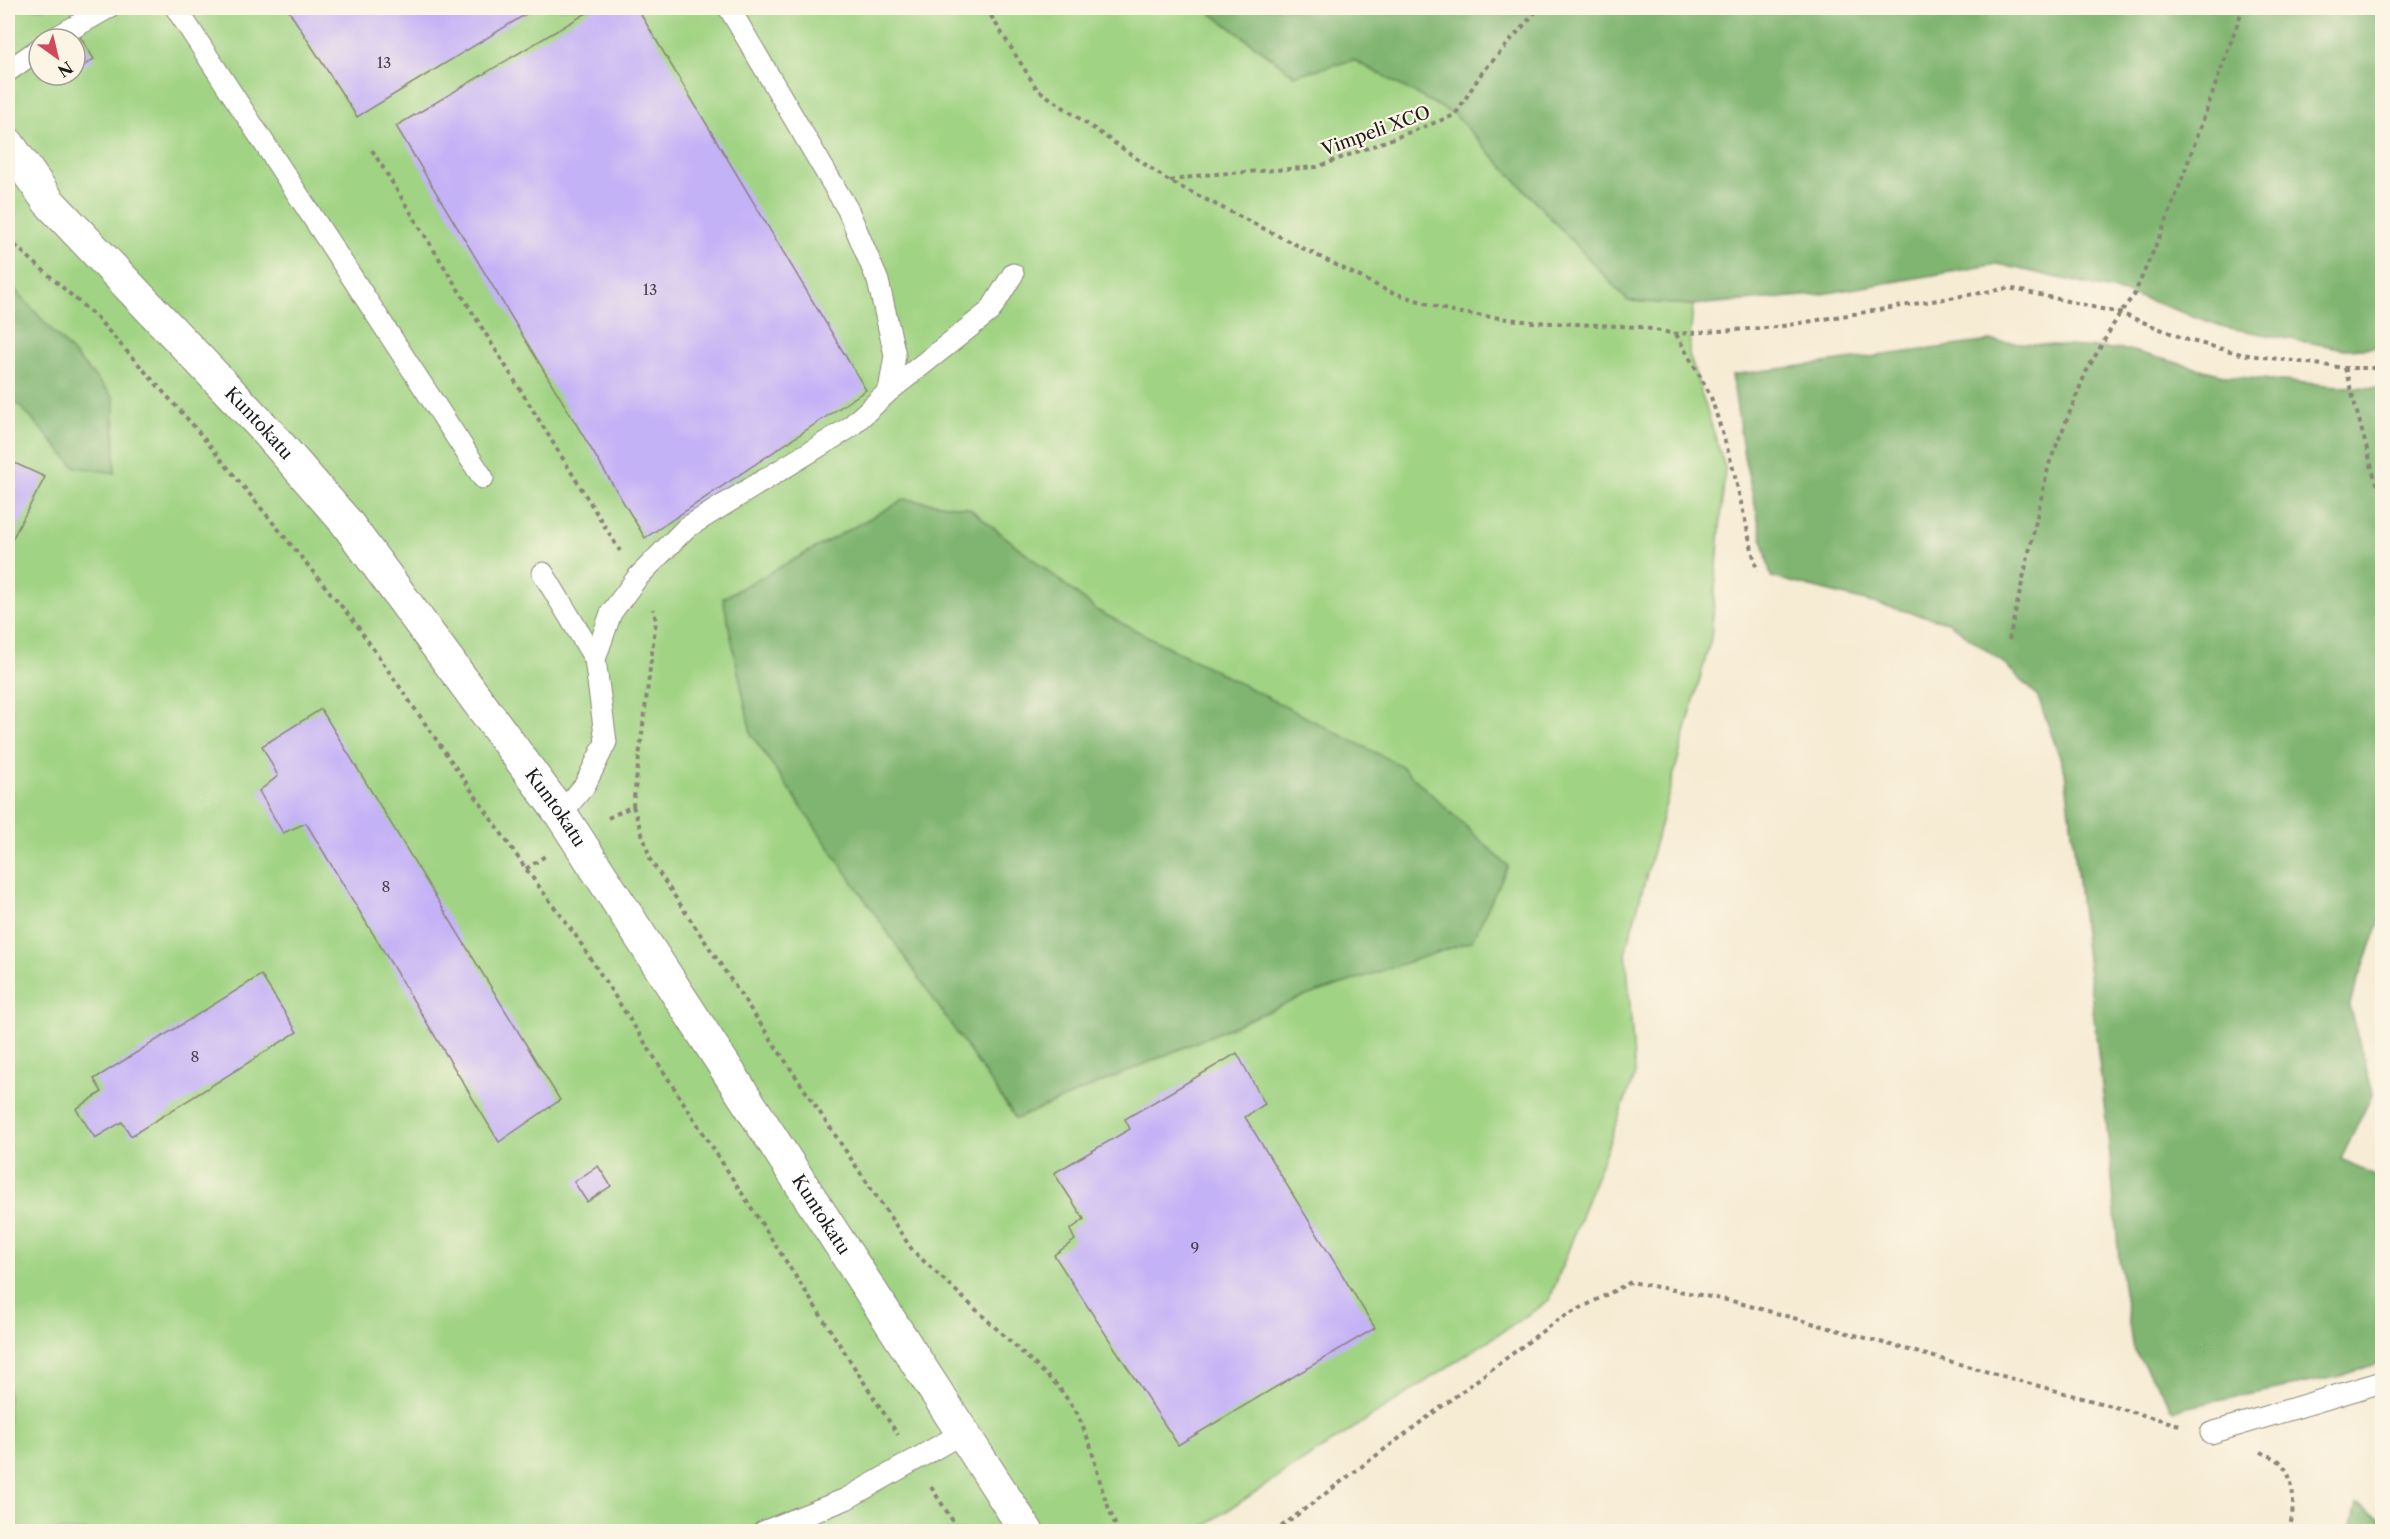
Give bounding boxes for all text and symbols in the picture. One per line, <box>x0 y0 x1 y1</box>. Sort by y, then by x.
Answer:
north arrow <box>27 27 87 87</box>
house number: 13 <box>377 53 391 72</box>
text: N <box>54 57 77 82</box>
street label: Vimpeli XCO <box>1318 101 1433 161</box>
house number: 13 <box>643 280 657 299</box>
street label: Kuntokatu <box>220 382 298 464</box>
street label: Kuntokatu <box>520 764 590 851</box>
house number: 8 <box>382 877 391 896</box>
house number: 8 <box>191 1047 200 1066</box>
street label: Kuntokatu <box>787 1171 855 1259</box>
house number: 9 <box>1191 1238 1199 1257</box>

